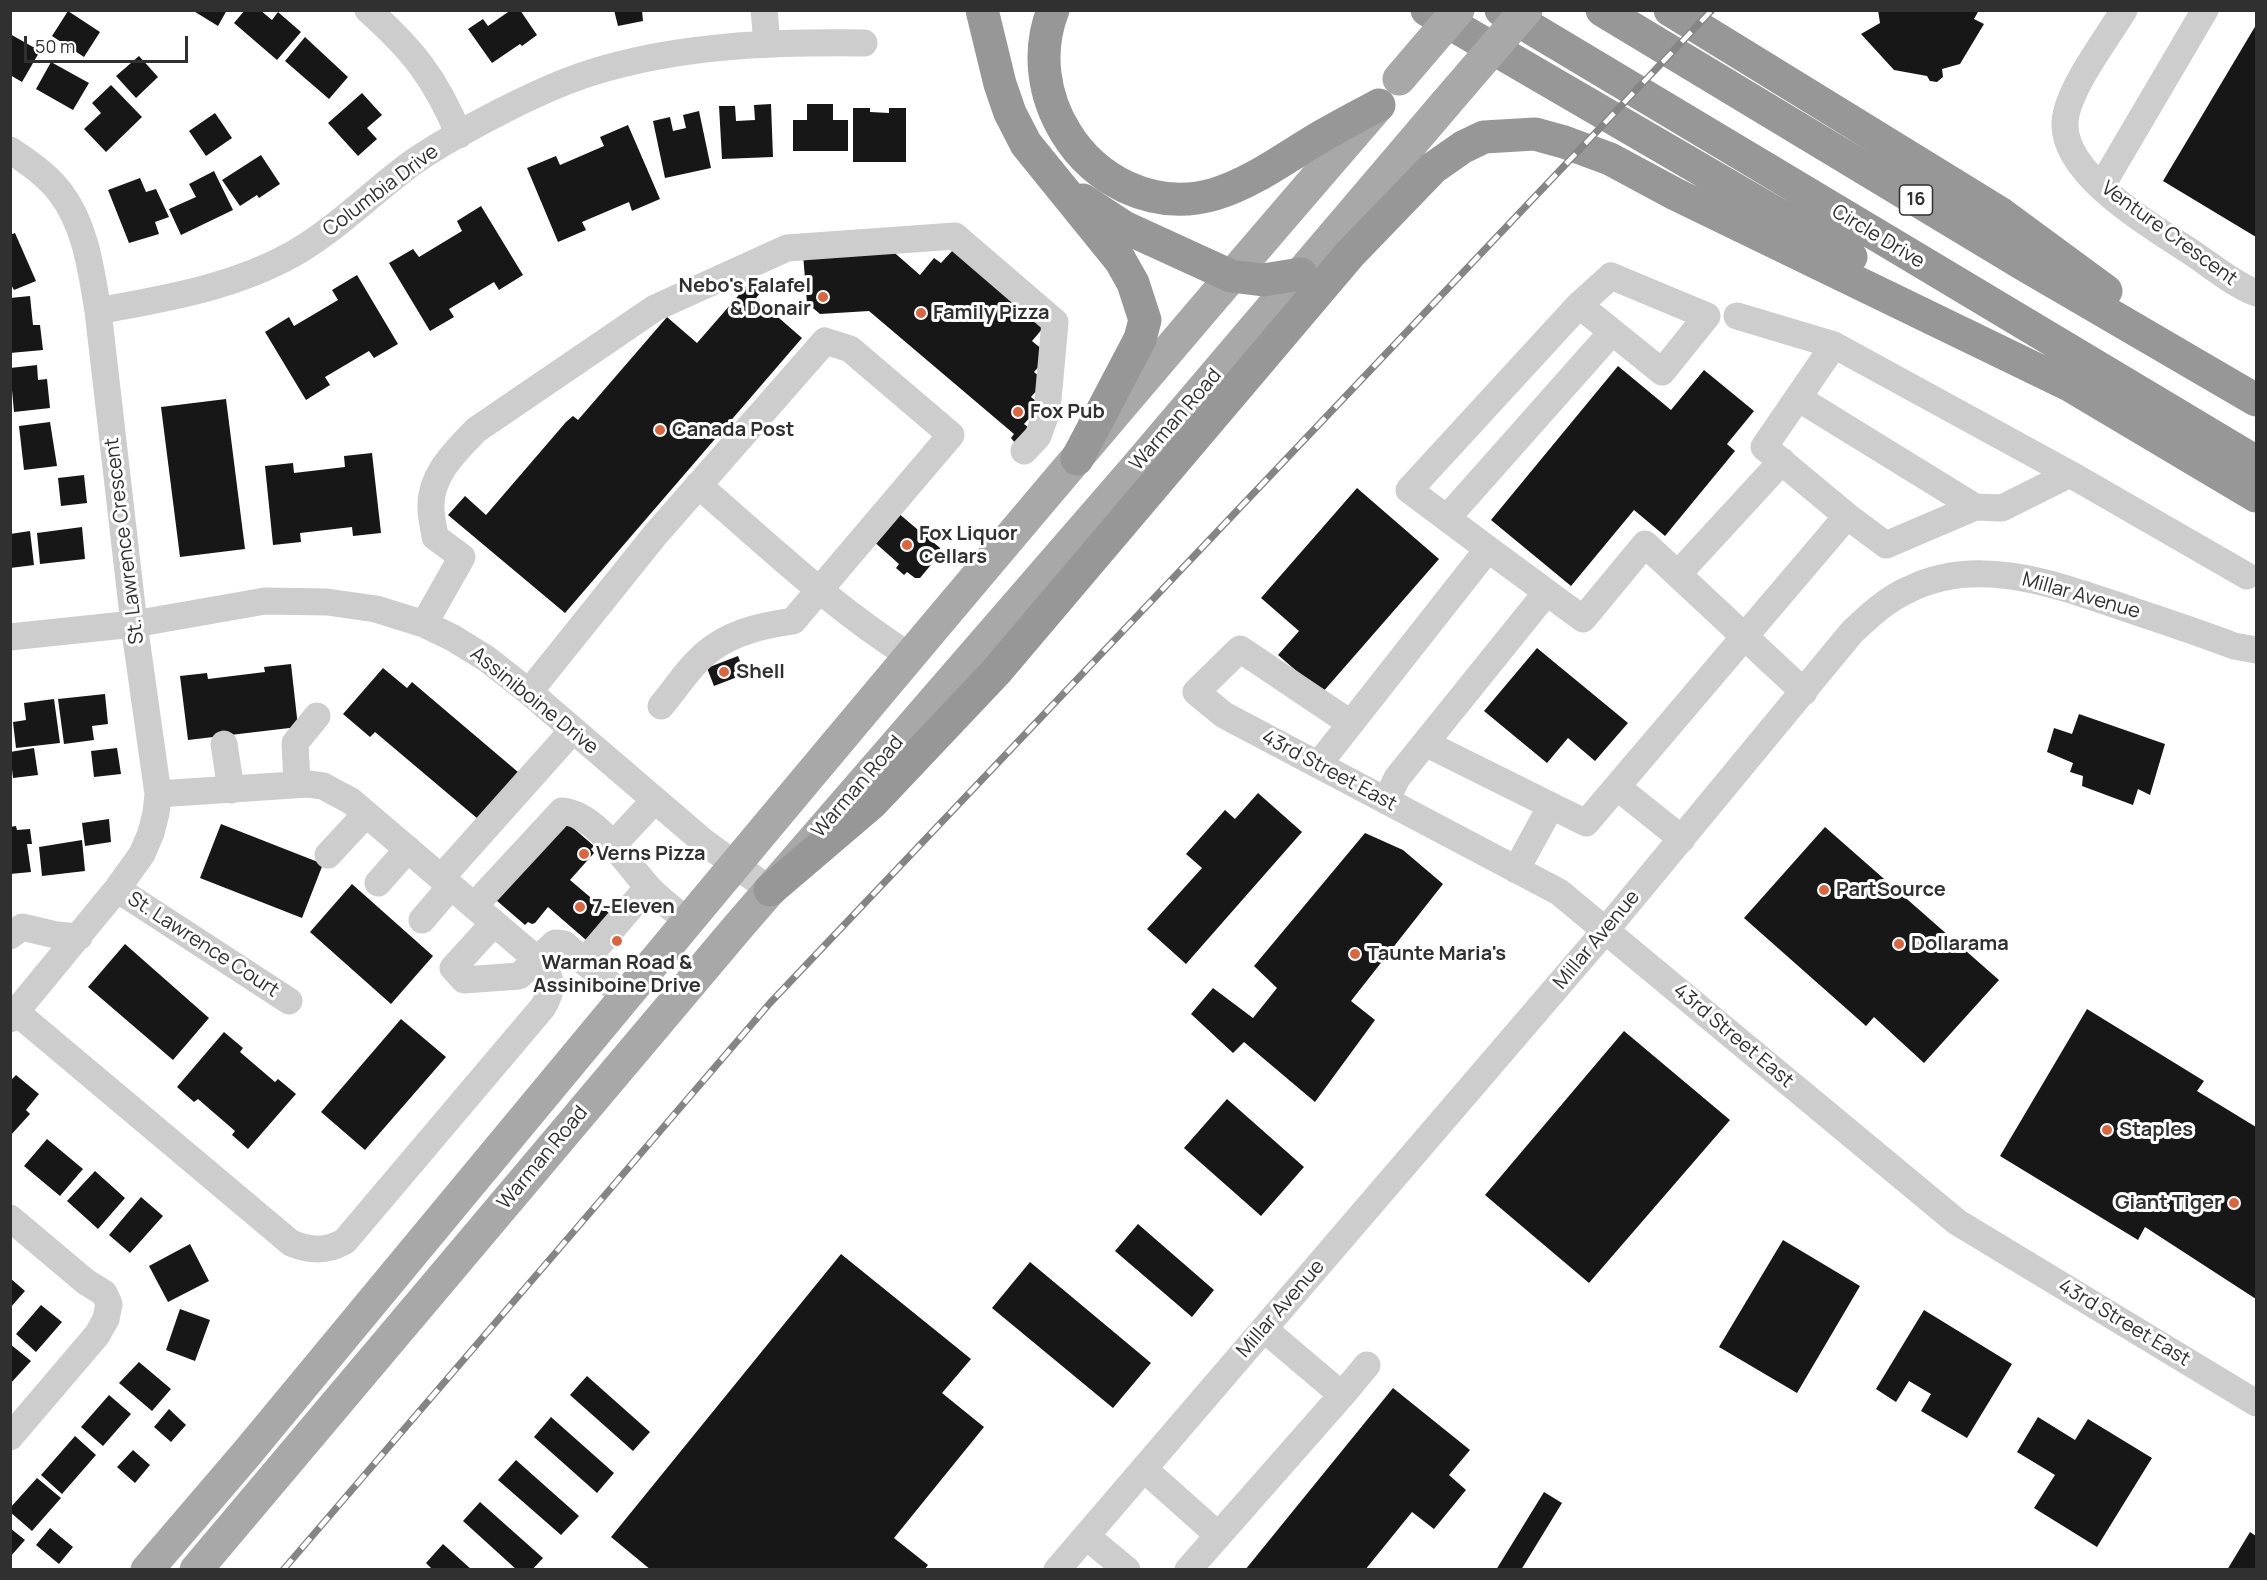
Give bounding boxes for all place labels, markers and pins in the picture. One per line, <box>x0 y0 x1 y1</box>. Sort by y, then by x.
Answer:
place label: Nebo's Falafel & Donair <box>679 274 811 321</box>
marker: Nebo's Falafel & Donair <box>816 290 830 304</box>
place label: Family Pizza <box>933 301 1050 325</box>
marker: Family Pizza <box>914 306 928 320</box>
place label: Fox Pub <box>1030 400 1105 424</box>
marker: Fox Pub <box>1011 405 1025 419</box>
place label: Canada Post <box>672 418 794 442</box>
marker: Canada Post <box>653 423 667 437</box>
place label: Fox Liquor Cellars <box>919 522 1018 569</box>
marker: Fox Liquor Cellars <box>900 538 914 552</box>
place label: Shell <box>736 660 785 684</box>
marker: Shell <box>717 665 731 679</box>
place label: Verns Pizza <box>596 842 706 866</box>
marker: Verns Pizza <box>577 847 591 861</box>
place label: PartSource <box>1836 878 1946 902</box>
marker: PartSource <box>1817 883 1831 897</box>
place label: 7-Eleven <box>592 895 675 919</box>
marker: 7-Eleven <box>573 900 587 914</box>
place label: Dollarama <box>1911 932 2009 956</box>
marker: Warman Road & Assiniboine Drive <box>610 934 624 948</box>
marker: Dollarama <box>1892 937 1906 951</box>
place label: Taunte Maria's <box>1367 942 1506 966</box>
marker: Taunte Maria's <box>1348 947 1362 961</box>
place label: Warman Road & Assiniboine Drive <box>533 951 701 998</box>
place label: Staples <box>2119 1118 2193 1142</box>
marker: Staples <box>2100 1123 2114 1137</box>
place label: Giant Tiger <box>2115 1191 2222 1215</box>
marker: Giant Tiger <box>2227 1196 2241 1210</box>

